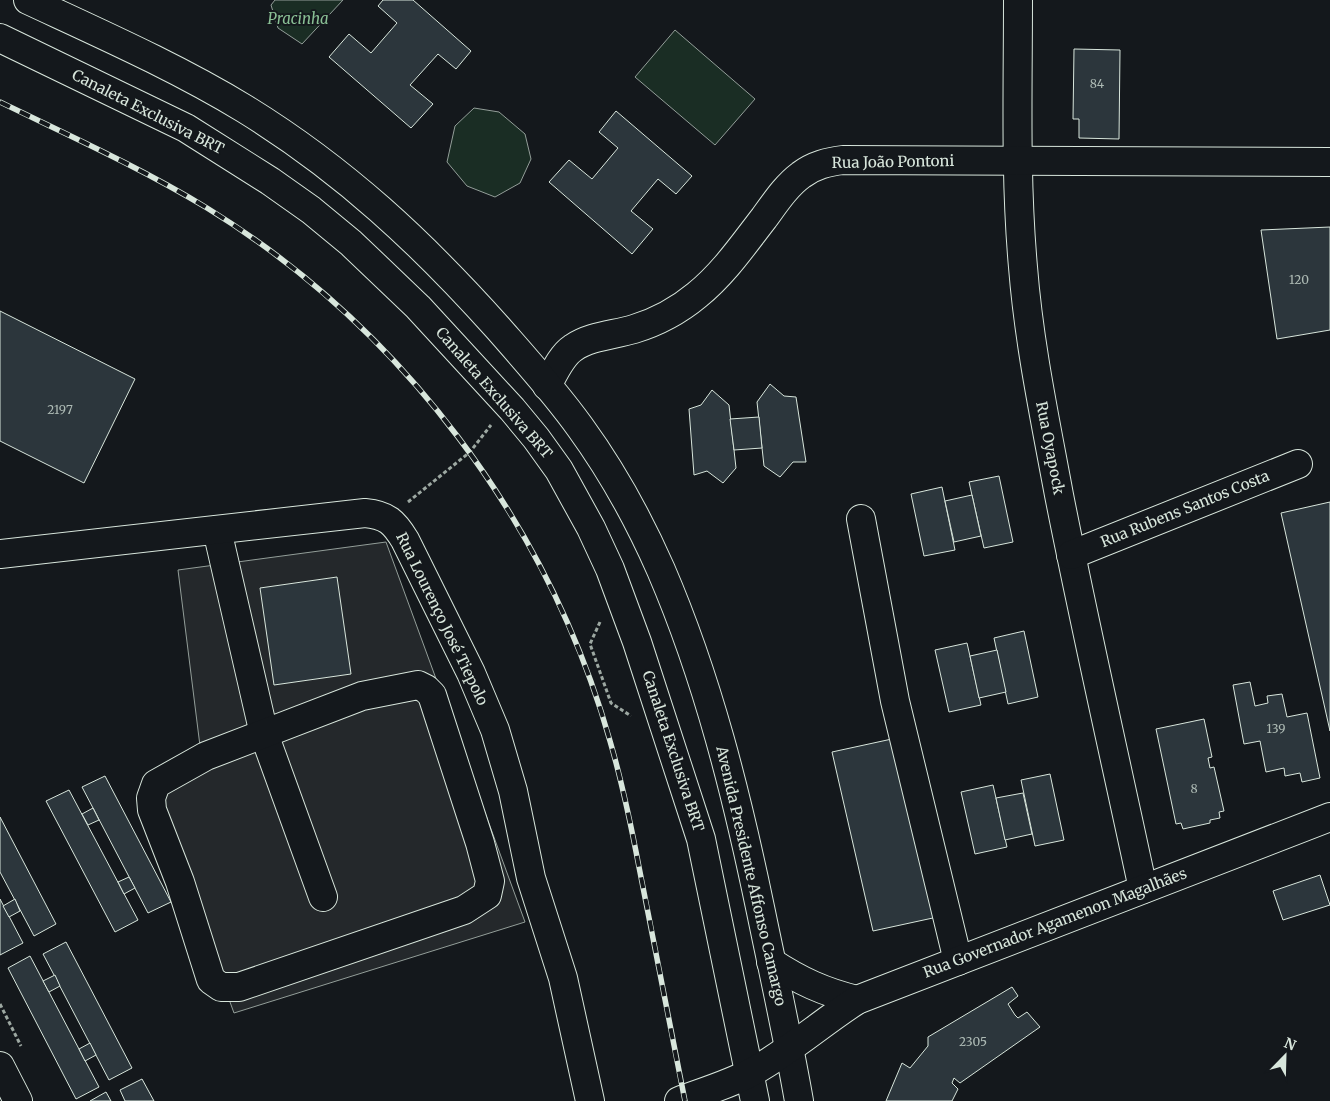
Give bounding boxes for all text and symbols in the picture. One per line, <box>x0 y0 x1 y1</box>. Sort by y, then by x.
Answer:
park label: Pracinha <box>267 9 329 28</box>
street label: Canaleta Exclusiva BRT <box>69 65 228 158</box>
house number: 84 <box>1090 76 1105 91</box>
street label: Rua João Pontoni <box>831 151 955 172</box>
house number: 120 <box>1289 272 1309 287</box>
street label: Canaleta Exclusiva BRT <box>432 323 557 463</box>
street label: Rua Oyapock <box>1032 400 1069 497</box>
house number: 2197 <box>47 402 73 417</box>
street label: Rua Rubens Santos Costa <box>1098 466 1272 551</box>
street label: Rua Lourenço José Tiepolo <box>392 529 493 709</box>
street label: Canaleta Exclusiva BRT <box>638 668 709 834</box>
house number: 139 <box>1267 721 1285 736</box>
street label: Avenida Presidente Affonso Camargo <box>712 743 791 1008</box>
house number: 8 <box>1190 781 1198 796</box>
street label: Rua Governador Agamenon Magalhães <box>920 863 1189 982</box>
north arrow <box>1260 1031 1310 1081</box>
house number: 2305 <box>959 1034 987 1049</box>
text: N <box>1281 1034 1299 1054</box>

